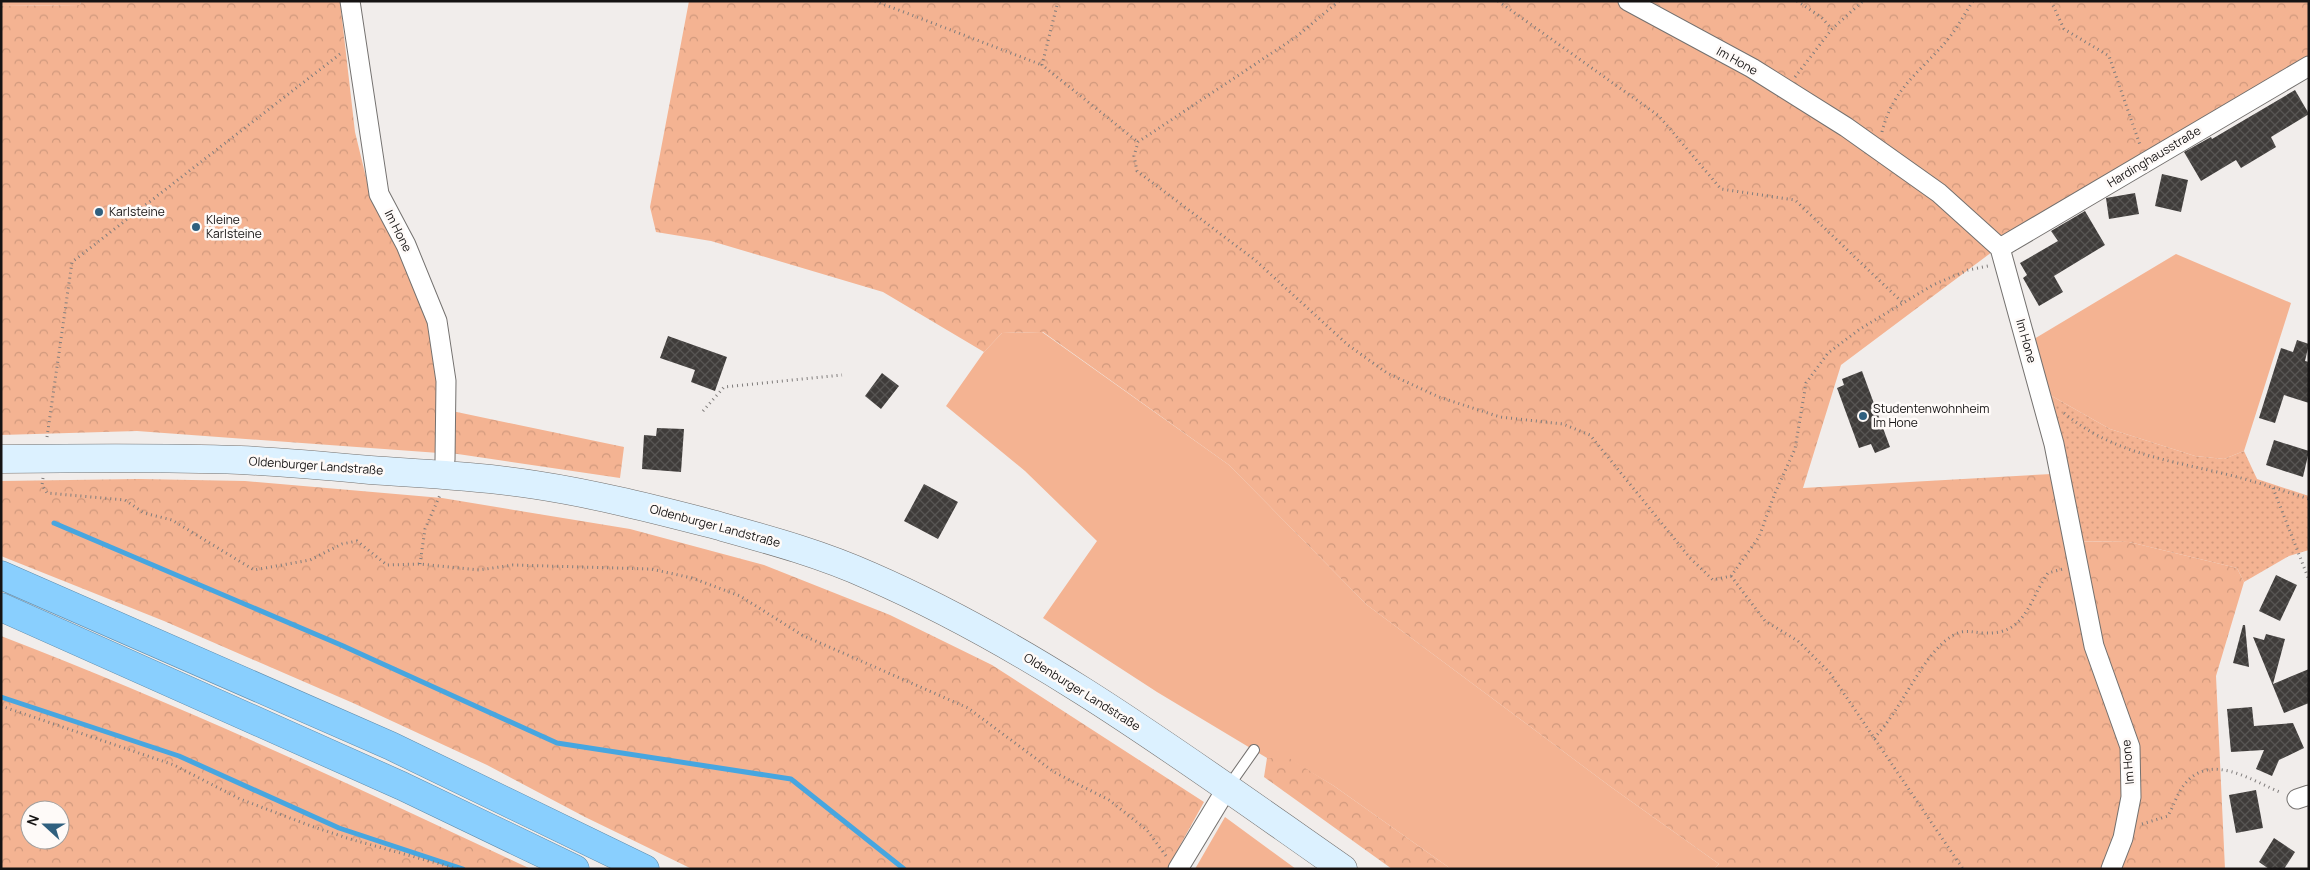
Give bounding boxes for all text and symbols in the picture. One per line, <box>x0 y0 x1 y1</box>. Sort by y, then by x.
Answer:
street label: Im Hone <box>1714 42 1761 79</box>
street label: Hardinghausstraße <box>2104 122 2204 191</box>
place label: Karlsteine <box>109 203 165 220</box>
marker: Karlsteine <box>93 206 105 218</box>
street label: Im Hone <box>381 207 416 255</box>
place label: Kleine Karlsteine <box>206 211 262 242</box>
marker: Kleine Karlsteine <box>190 221 202 233</box>
street label: Im Hone <box>2012 317 2041 365</box>
place label: Studentenwohnheim Im Hone <box>1873 400 1989 431</box>
marker: Studentenwohnheim Im Hone <box>1857 410 1869 422</box>
street label: Oldenburger Landstraße <box>248 452 384 479</box>
street label: Oldenburger Landstraße <box>648 500 782 551</box>
street label: Oldenburger Landstraße <box>1021 649 1144 734</box>
street label: Im Hone <box>2117 739 2138 785</box>
north arrow <box>20 800 70 850</box>
text: N <box>22 812 43 828</box>

